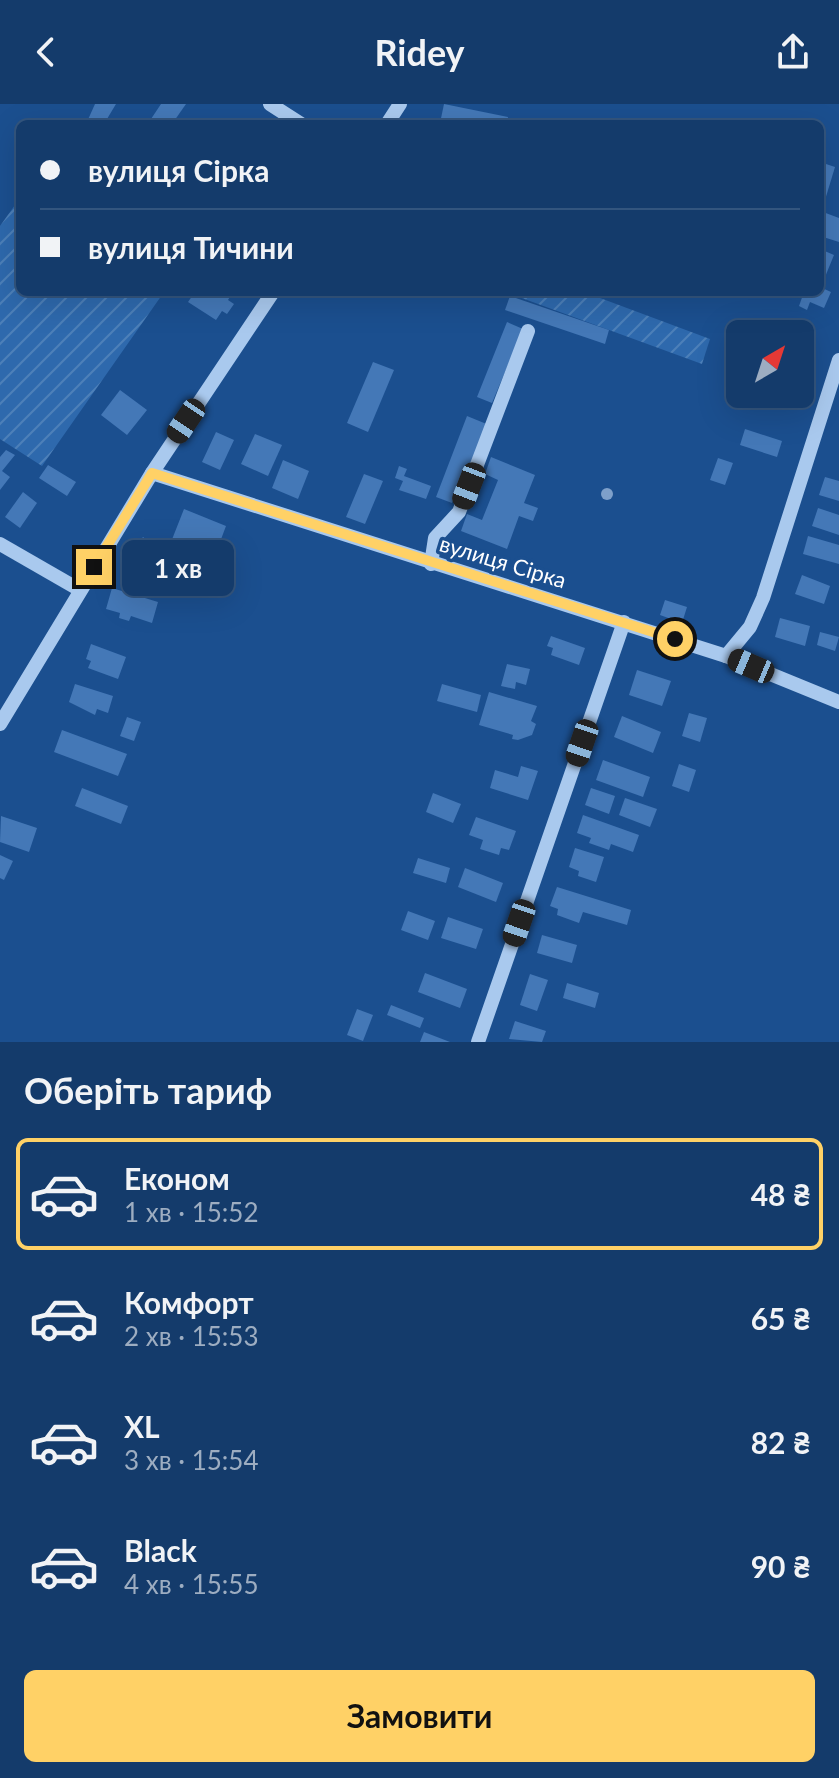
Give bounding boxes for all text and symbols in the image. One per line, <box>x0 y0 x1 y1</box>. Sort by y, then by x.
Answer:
icon: back <box>24 30 68 74</box>
text: Ridey <box>374 30 465 74</box>
icon: share <box>771 30 815 74</box>
text: вулиця Сірка <box>88 152 270 188</box>
text: вулиця Тичини <box>88 229 294 265</box>
north arrow <box>726 320 814 408</box>
map controls <box>726 320 814 408</box>
car <box>163 394 209 448</box>
car <box>449 459 489 513</box>
street label: вулиця Сірка <box>437 529 570 594</box>
callout: 1 хв <box>122 539 234 595</box>
route end <box>76 549 112 585</box>
text: 1 хв <box>154 552 202 584</box>
route start <box>657 621 693 657</box>
car <box>724 646 778 686</box>
car <box>563 716 601 770</box>
car <box>500 896 538 950</box>
text: Оберіть тариф <box>24 1068 272 1112</box>
icon: car <box>28 1158 100 1230</box>
text: Економ <box>124 1160 230 1196</box>
text: 48 ₴ <box>751 1176 811 1212</box>
text: 1 хв · 15:52 <box>124 1196 259 1228</box>
icon: car <box>28 1282 100 1354</box>
text: Комфорт <box>124 1284 254 1320</box>
text: 65 ₴ <box>751 1300 811 1336</box>
text: 2 хв · 15:53 <box>124 1320 259 1352</box>
icon: car <box>28 1406 100 1478</box>
text: XL <box>124 1408 160 1444</box>
text: 82 ₴ <box>751 1424 811 1460</box>
text: 3 хв · 15:54 <box>124 1444 259 1476</box>
icon: car <box>28 1530 100 1602</box>
text: Black <box>124 1532 197 1568</box>
text: 90 ₴ <box>751 1548 811 1584</box>
text: 4 хв · 15:55 <box>124 1568 259 1600</box>
button: Замовити <box>24 1670 815 1762</box>

